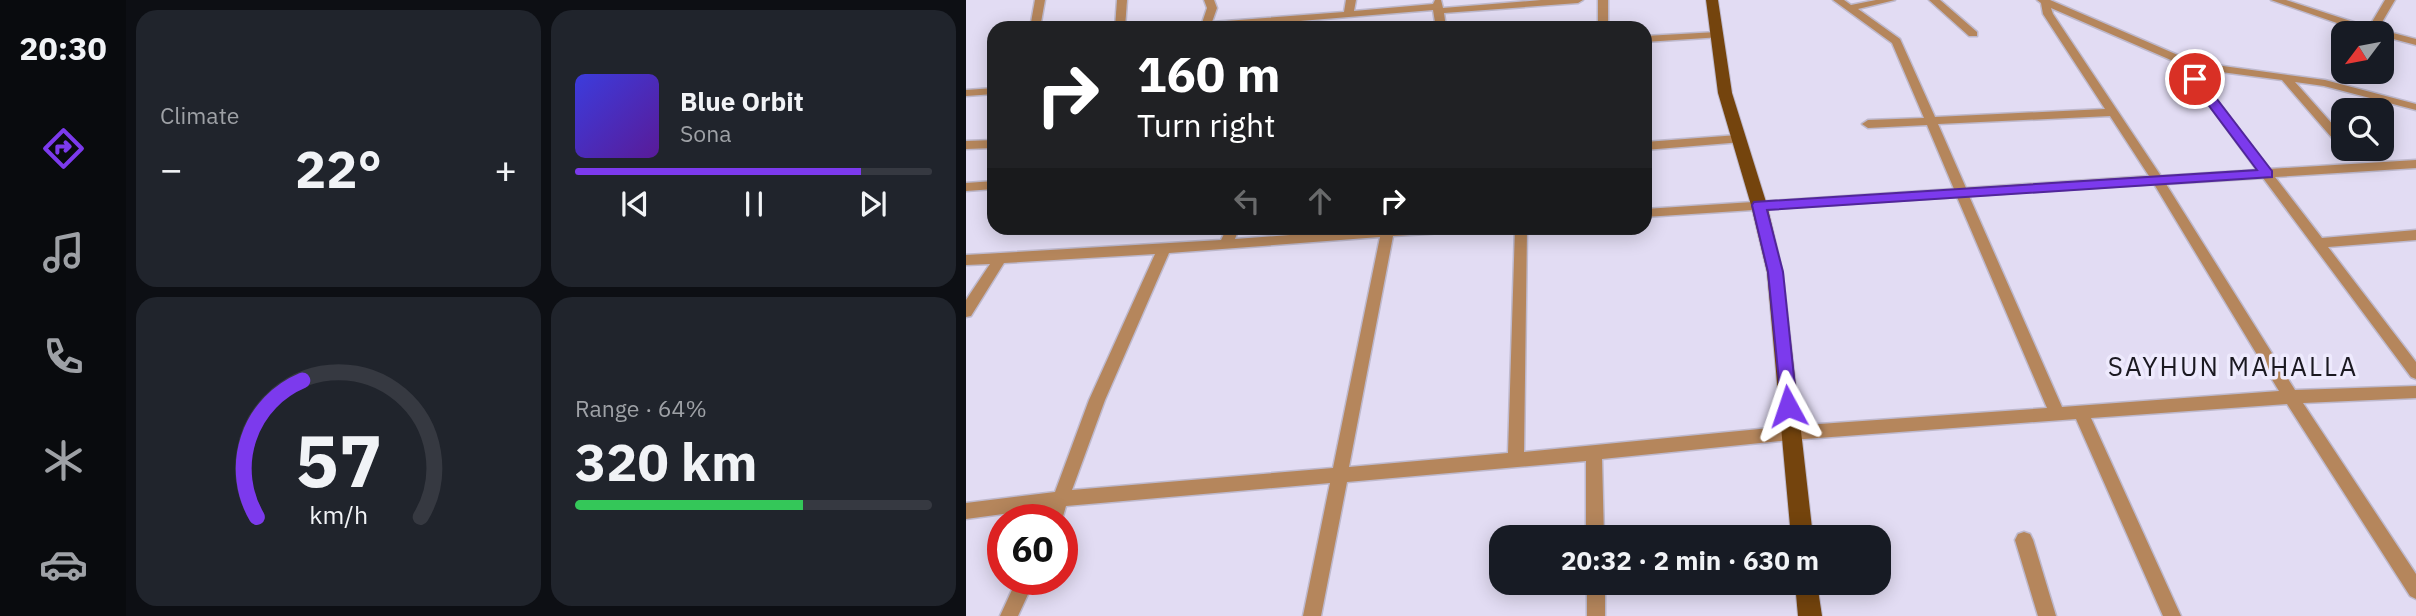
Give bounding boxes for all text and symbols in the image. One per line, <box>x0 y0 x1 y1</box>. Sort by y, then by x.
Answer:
north arrow <box>2331 21 2394 84</box>
map controls <box>2331 21 2394 161</box>
text: 20:30 <box>19 27 107 69</box>
text: 160 m <box>1137 42 1281 105</box>
icon: right <box>1022 49 1113 140</box>
pin <box>2165 49 2225 109</box>
icon: arrive <box>2176 60 2214 98</box>
text: Blue Orbit <box>680 84 804 118</box>
button: search <box>2331 98 2394 161</box>
text: Climate <box>160 100 239 130</box>
text: Turn right <box>1137 104 1275 146</box>
text: Sona <box>680 118 732 148</box>
icon: directions <box>39 124 88 173</box>
text: 22° <box>295 135 382 202</box>
text: − <box>160 144 183 193</box>
text: + <box>494 144 517 193</box>
icon: left <box>1228 182 1266 220</box>
icon: ahead <box>1301 182 1339 220</box>
icon: right <box>1374 182 1412 220</box>
icon: previous <box>616 185 654 223</box>
icon: pause <box>735 185 773 223</box>
icon: next <box>854 185 892 223</box>
icon: music <box>39 228 88 277</box>
icon: phone <box>39 332 88 381</box>
district label: SAYHUN MAHALLA <box>2108 349 2358 383</box>
position arrow <box>1751 369 1825 443</box>
text: Range · 64% <box>575 393 707 423</box>
text: 57 <box>295 413 382 508</box>
text: 320 km <box>575 428 757 495</box>
icon: climate <box>39 436 88 485</box>
text: km/h <box>309 498 368 531</box>
speed limit sign: 60 <box>987 504 1078 595</box>
icon: car <box>39 540 88 589</box>
text: 20:32 · 2 min · 630 m <box>1561 543 1819 577</box>

